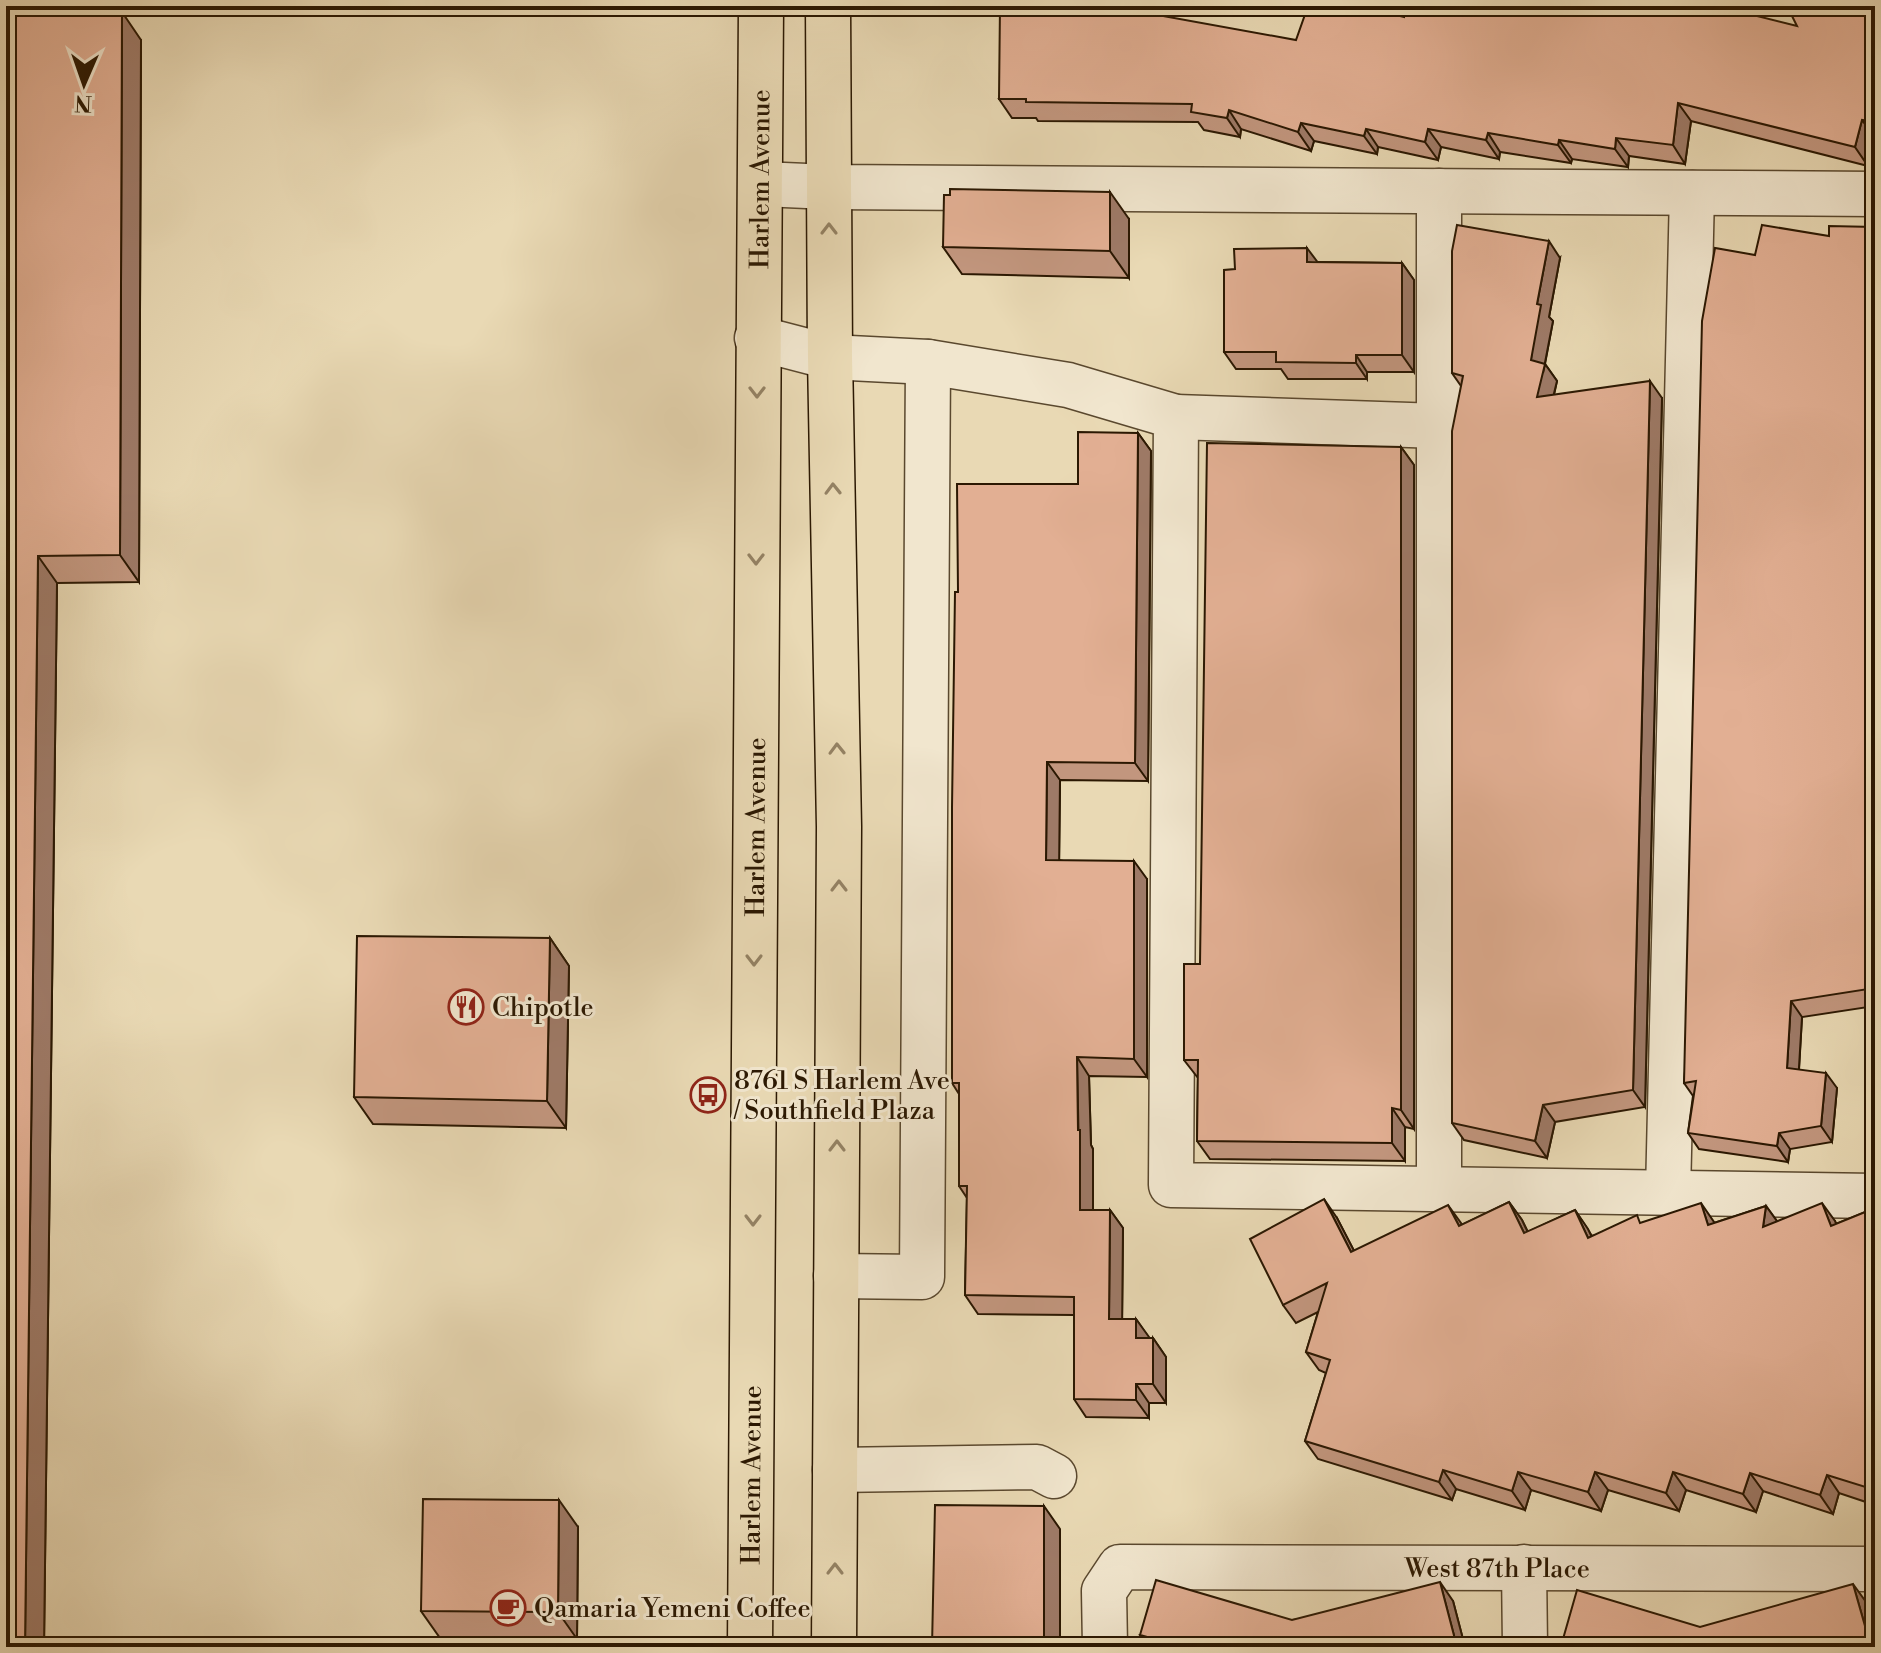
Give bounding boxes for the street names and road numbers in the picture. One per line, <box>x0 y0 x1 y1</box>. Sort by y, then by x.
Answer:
street label: Harlem Avenue <box>744 89 777 269</box>
street label: Harlem Avenue <box>740 737 773 917</box>
street label: Harlem Avenue <box>736 1385 769 1565</box>
street label: West 87th Place <box>1403 1553 1590 1585</box>

